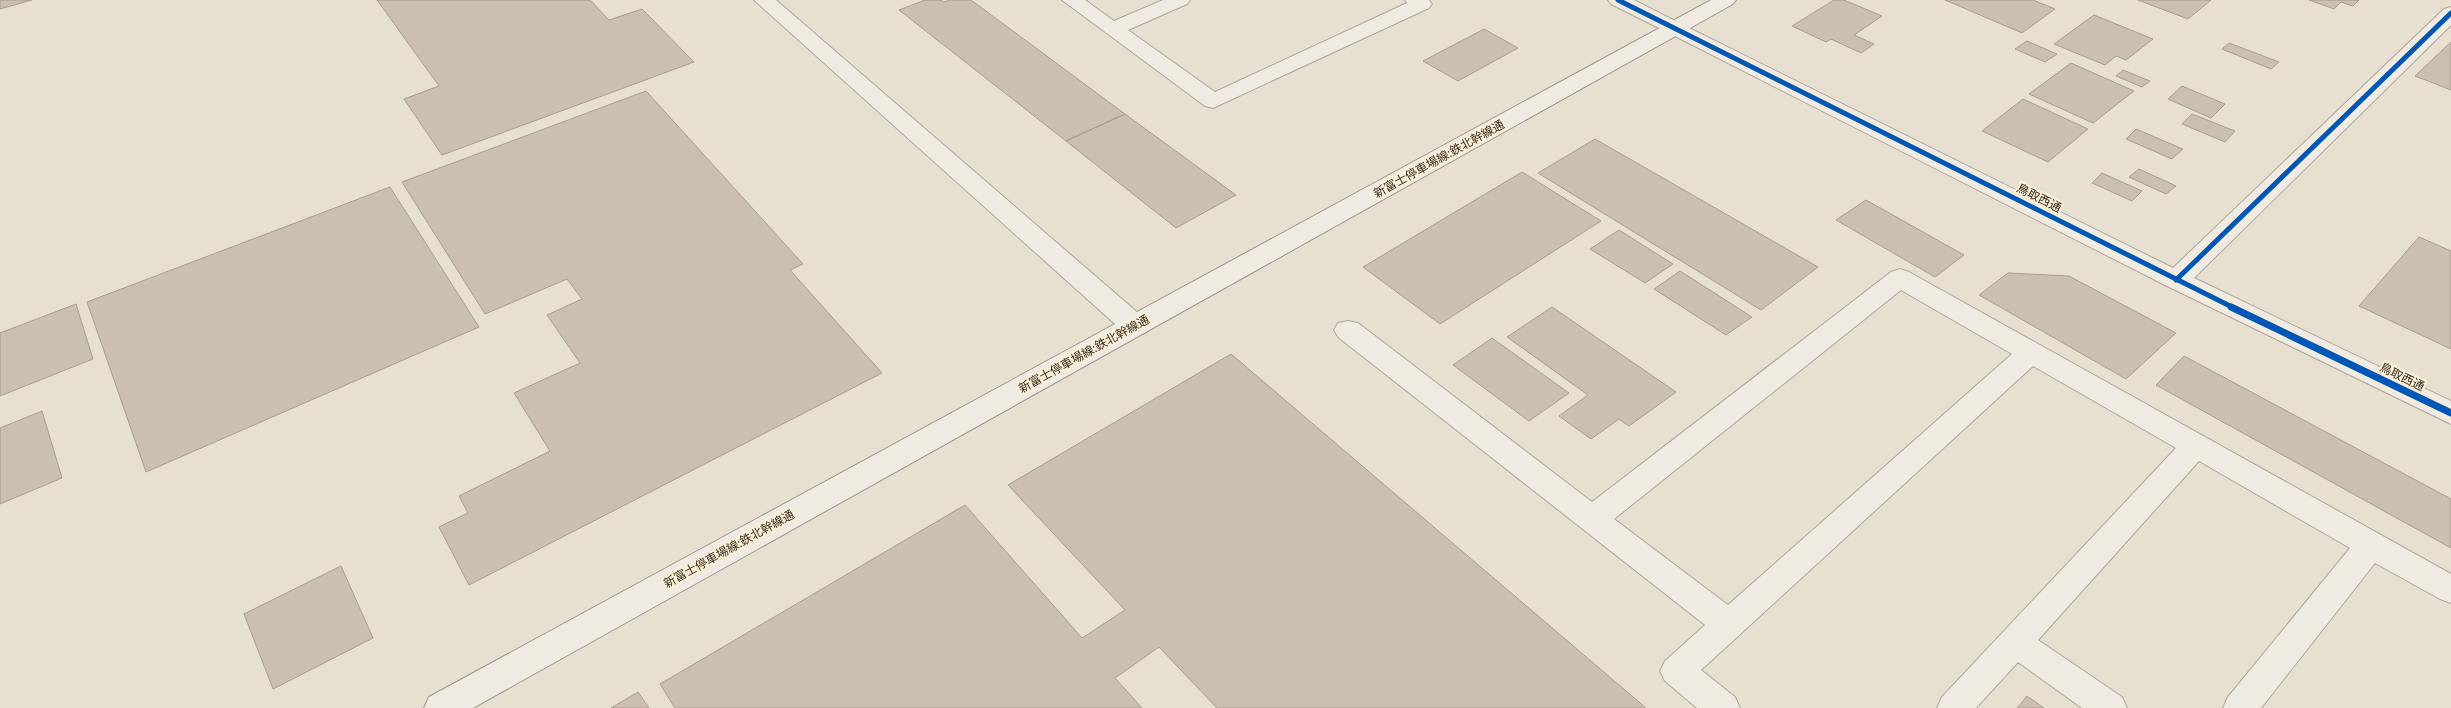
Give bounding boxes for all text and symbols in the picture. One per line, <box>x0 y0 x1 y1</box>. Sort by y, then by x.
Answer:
street label: 新富士停車場線:鉄北幹線通 <box>1370 115 1507 201</box>
street label: 鳥取西通 <box>2014 179 2064 215</box>
street label: 新富士停車場線:鉄北幹線通 <box>1015 310 1152 396</box>
street label: 鳥取西通 <box>2377 358 2428 394</box>
street label: 新富士停車場線:鉄北幹線通 <box>660 505 797 591</box>

